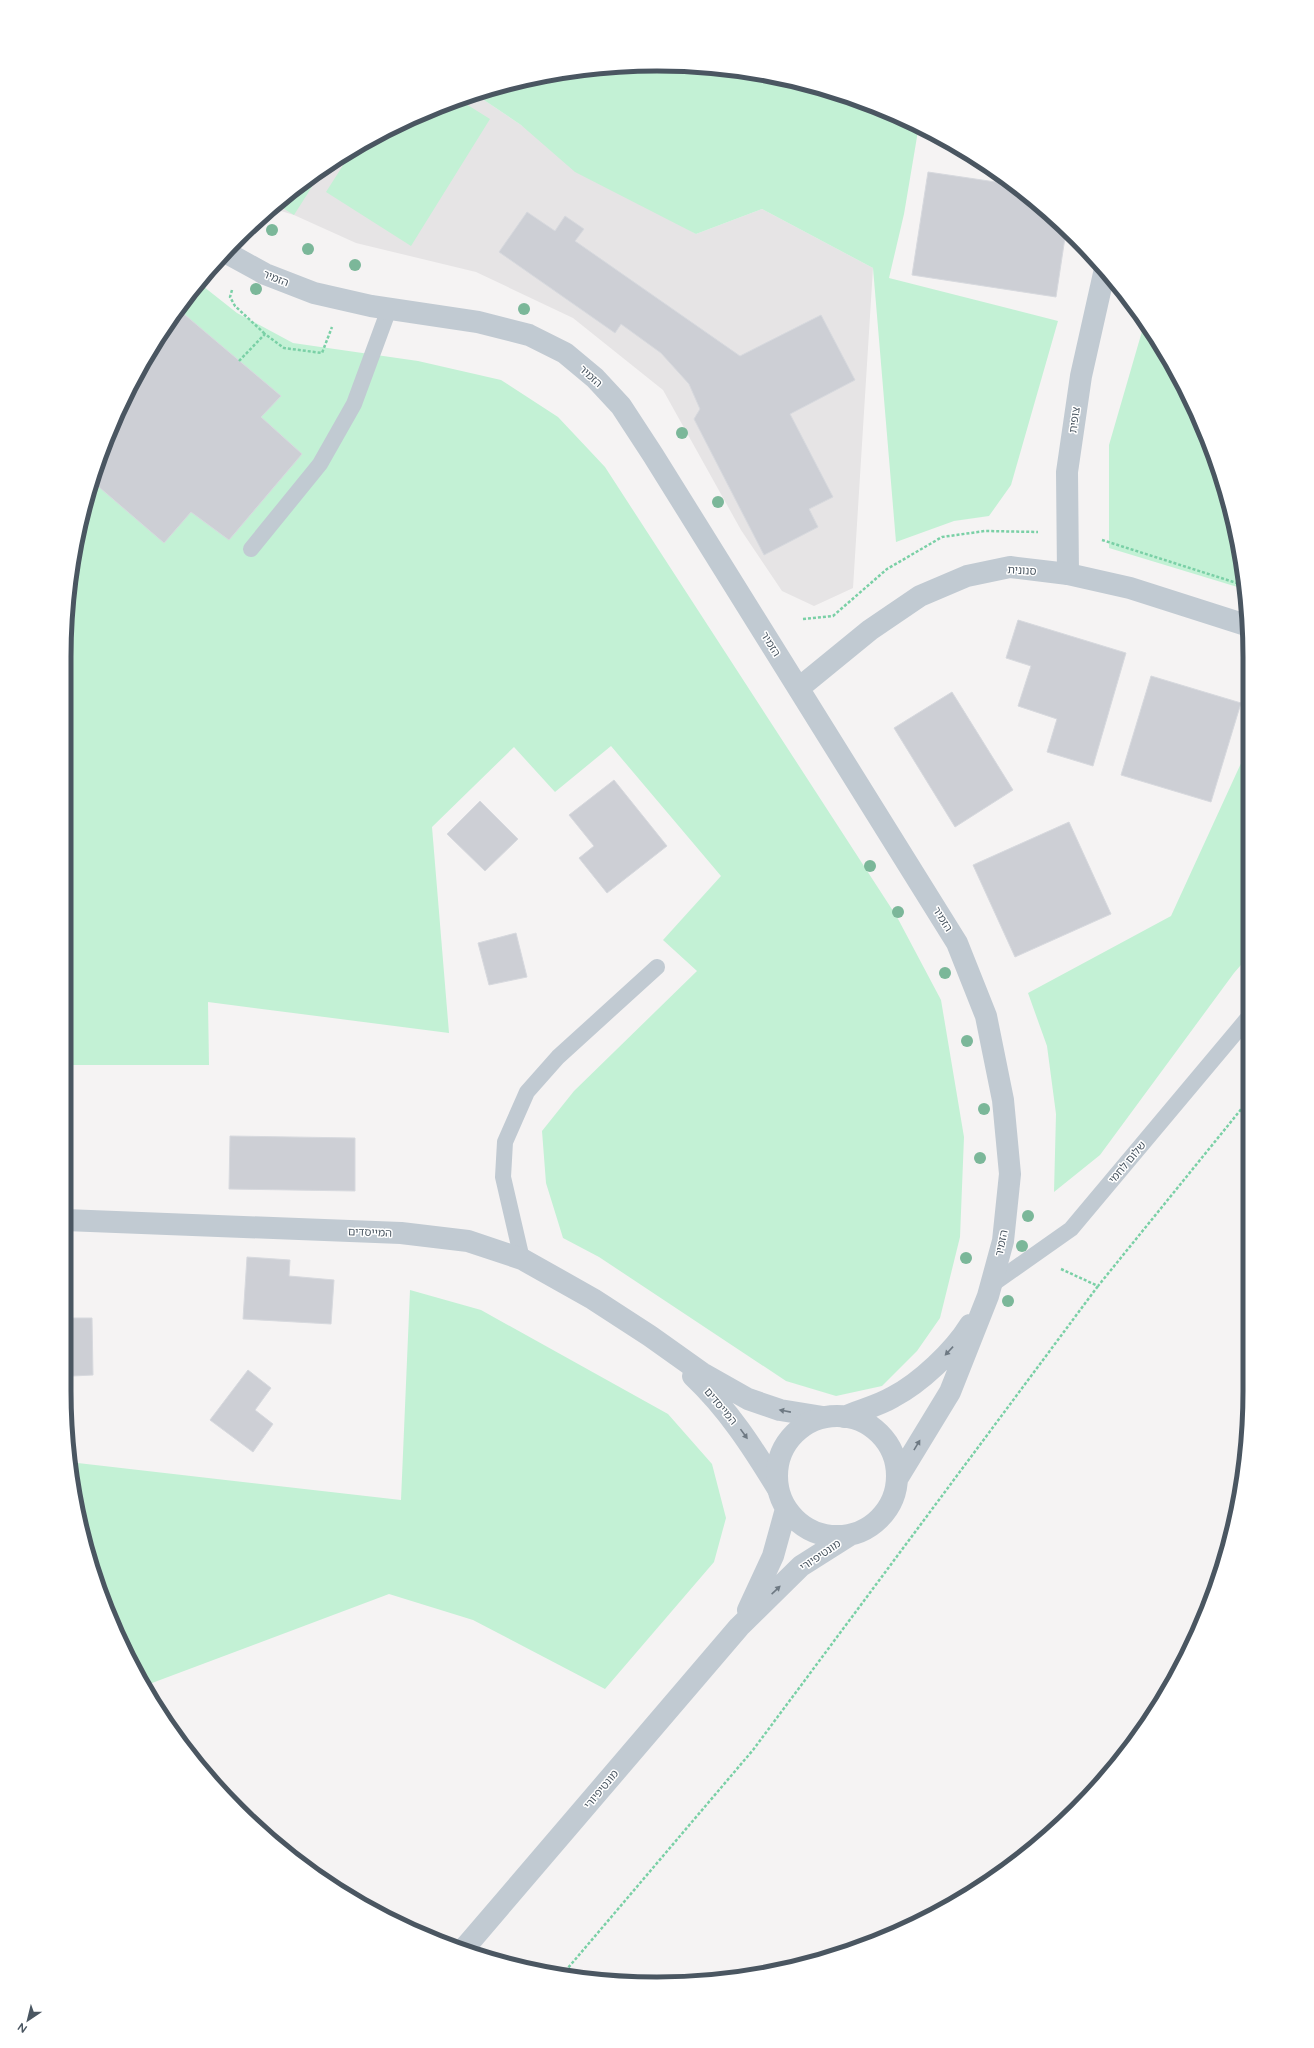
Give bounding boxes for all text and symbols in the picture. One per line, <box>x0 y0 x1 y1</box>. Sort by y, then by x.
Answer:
street label: הזמיר <box>261 267 291 290</box>
street label: הזמיר <box>576 363 605 390</box>
street label: צופית <box>1066 406 1083 434</box>
street label: סנונית <box>1007 563 1037 578</box>
street label: הזמיר <box>758 630 783 659</box>
street label: הזמיר <box>930 905 955 934</box>
street label: שלום לחמי <box>1106 1139 1149 1186</box>
street label: המייסדים <box>348 1225 392 1240</box>
street label: הזמיר <box>992 1229 1011 1257</box>
one-way arrow <box>945 1346 954 1356</box>
street label: המייסדים <box>701 1385 740 1427</box>
one-way arrow <box>779 1407 791 1413</box>
one-way arrow <box>740 1429 749 1440</box>
one-way arrow <box>914 1439 921 1451</box>
street label: מונטיפיורי <box>797 1537 843 1574</box>
one-way arrow <box>771 1585 781 1594</box>
street label: מונטיפיורי <box>581 1767 621 1811</box>
north arrow <box>8 2000 48 2040</box>
text: N <box>15 2020 30 2036</box>

